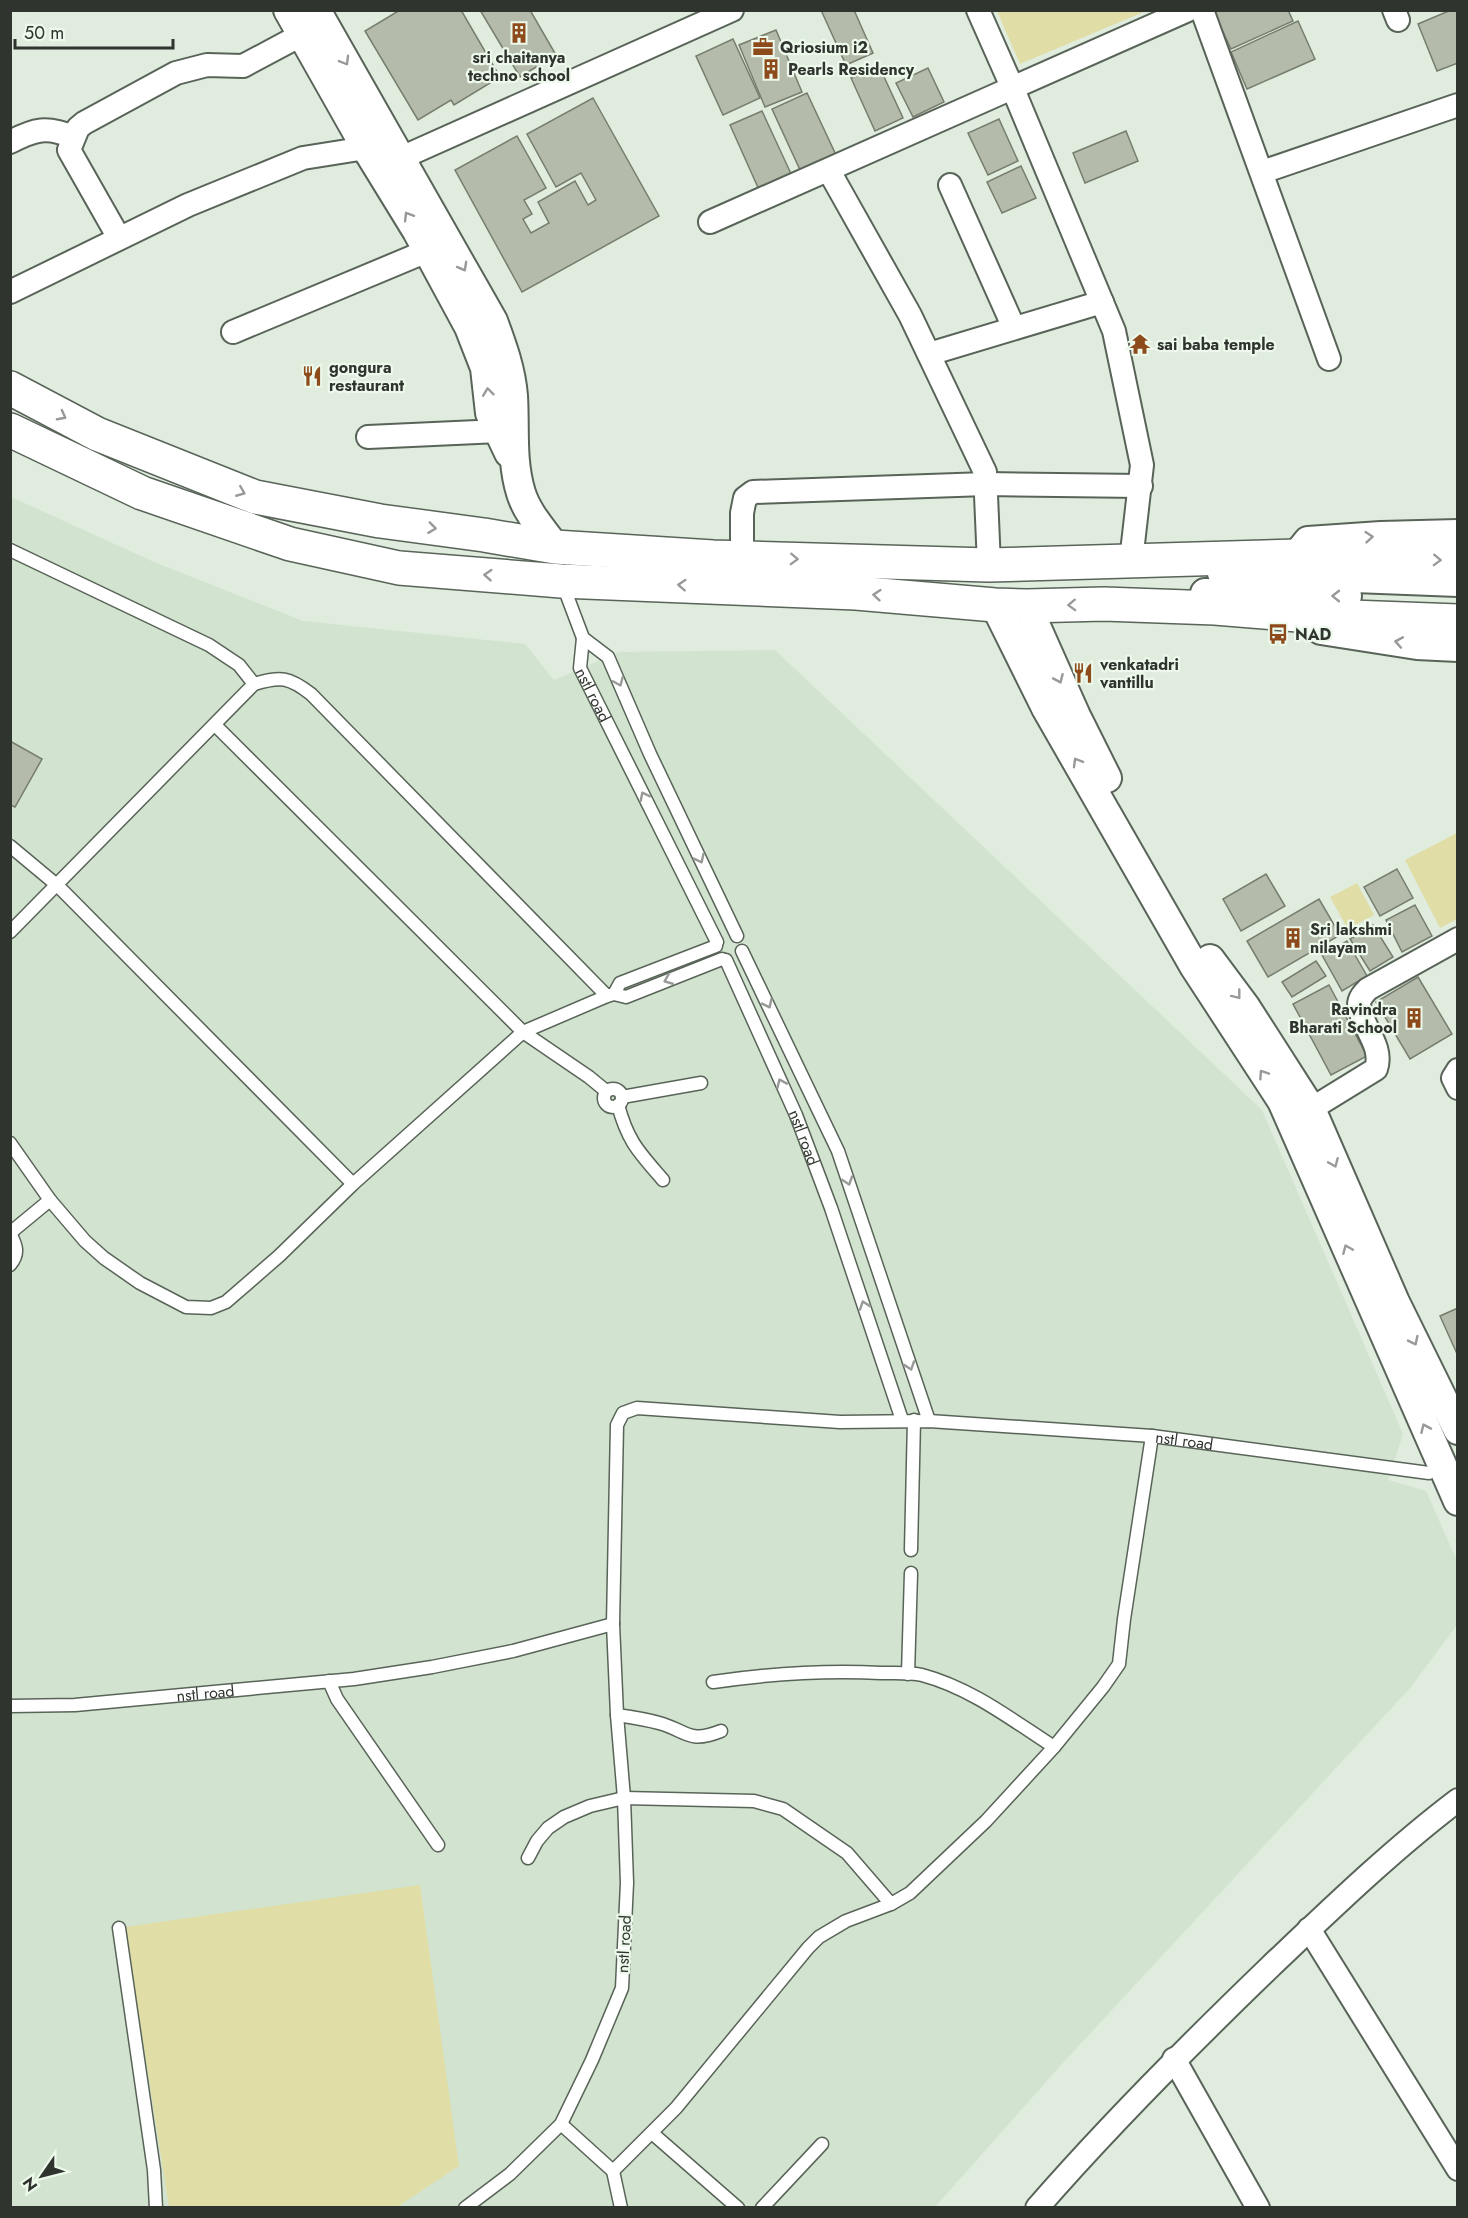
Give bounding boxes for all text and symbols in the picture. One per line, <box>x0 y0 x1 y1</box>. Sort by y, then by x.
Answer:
scale bar <box>15 12 172 50</box>
text: 50 m <box>24 20 64 46</box>
building icon: sri chaitanya techno school <box>507 21 531 45</box>
office icon: Qriosium i2 <box>751 35 775 59</box>
place label: Qriosium i2 <box>780 36 868 59</box>
place label: sri chaitanya techno school <box>468 46 570 87</box>
one-way arrow <box>338 55 349 65</box>
building icon: Pearls Residency <box>759 57 783 81</box>
place label: Pearls Residency <box>788 58 915 81</box>
one-way arrow <box>403 212 415 222</box>
one-way arrow <box>455 261 467 271</box>
temple icon: sai baba temple <box>1128 332 1152 356</box>
place label: sai baba temple <box>1157 333 1275 356</box>
place label: gongura restaurant <box>329 356 405 397</box>
restaurant icon: gongura restaurant <box>300 364 324 388</box>
one-way arrow <box>482 388 494 397</box>
one-way arrow <box>56 409 66 420</box>
one-way arrow <box>235 485 246 497</box>
one-way arrow <box>428 521 437 534</box>
one-way arrow <box>1364 530 1373 543</box>
one-way arrow <box>789 553 798 566</box>
one-way arrow <box>1433 553 1442 566</box>
one-way arrow <box>483 569 492 582</box>
one-way arrow <box>678 579 687 592</box>
one-way arrow <box>873 589 882 602</box>
one-way arrow <box>1332 589 1341 602</box>
one-way arrow <box>1067 598 1076 611</box>
bus stop icon: NAD <box>1266 622 1290 646</box>
place label: NAD <box>1295 623 1331 646</box>
one-way arrow <box>1395 636 1405 649</box>
place label: venkatadri vantillu <box>1099 653 1179 694</box>
restaurant icon: venkatadri vantillu <box>1071 661 1095 685</box>
street label: nstl road <box>570 664 617 726</box>
one-way arrow <box>1052 672 1064 683</box>
one-way arrow <box>612 676 624 687</box>
one-way arrow <box>1073 758 1085 768</box>
one-way arrow <box>640 791 651 802</box>
one-way arrow <box>693 853 705 864</box>
place label: Sri lakshmi nilayam <box>1310 918 1392 959</box>
building icon: Sri lakshmi nilayam <box>1281 926 1305 950</box>
one-way arrow <box>664 973 675 985</box>
one-way arrow <box>1229 988 1240 999</box>
one-way arrow <box>760 997 772 1008</box>
place label: Ravindra Bharati School <box>1289 998 1397 1039</box>
building icon: Ravindra Bharati School <box>1402 1006 1426 1030</box>
one-way arrow <box>1259 1069 1270 1080</box>
one-way arrow <box>776 1078 788 1089</box>
street label: nstl road <box>783 1106 825 1169</box>
one-way arrow <box>1327 1156 1339 1167</box>
one-way arrow <box>841 1175 853 1186</box>
one-way arrow <box>1342 1245 1354 1256</box>
one-way arrow <box>858 1300 871 1311</box>
one-way arrow <box>1407 1334 1418 1345</box>
one-way arrow <box>903 1360 915 1371</box>
one-way arrow <box>1420 1423 1432 1434</box>
street label: nstl road <box>1154 1425 1215 1456</box>
street label: nstl road <box>175 1679 235 1707</box>
street label: nstl road <box>611 1914 637 1974</box>
north arrow <box>12 2146 72 2206</box>
text: N <box>17 2173 43 2196</box>

